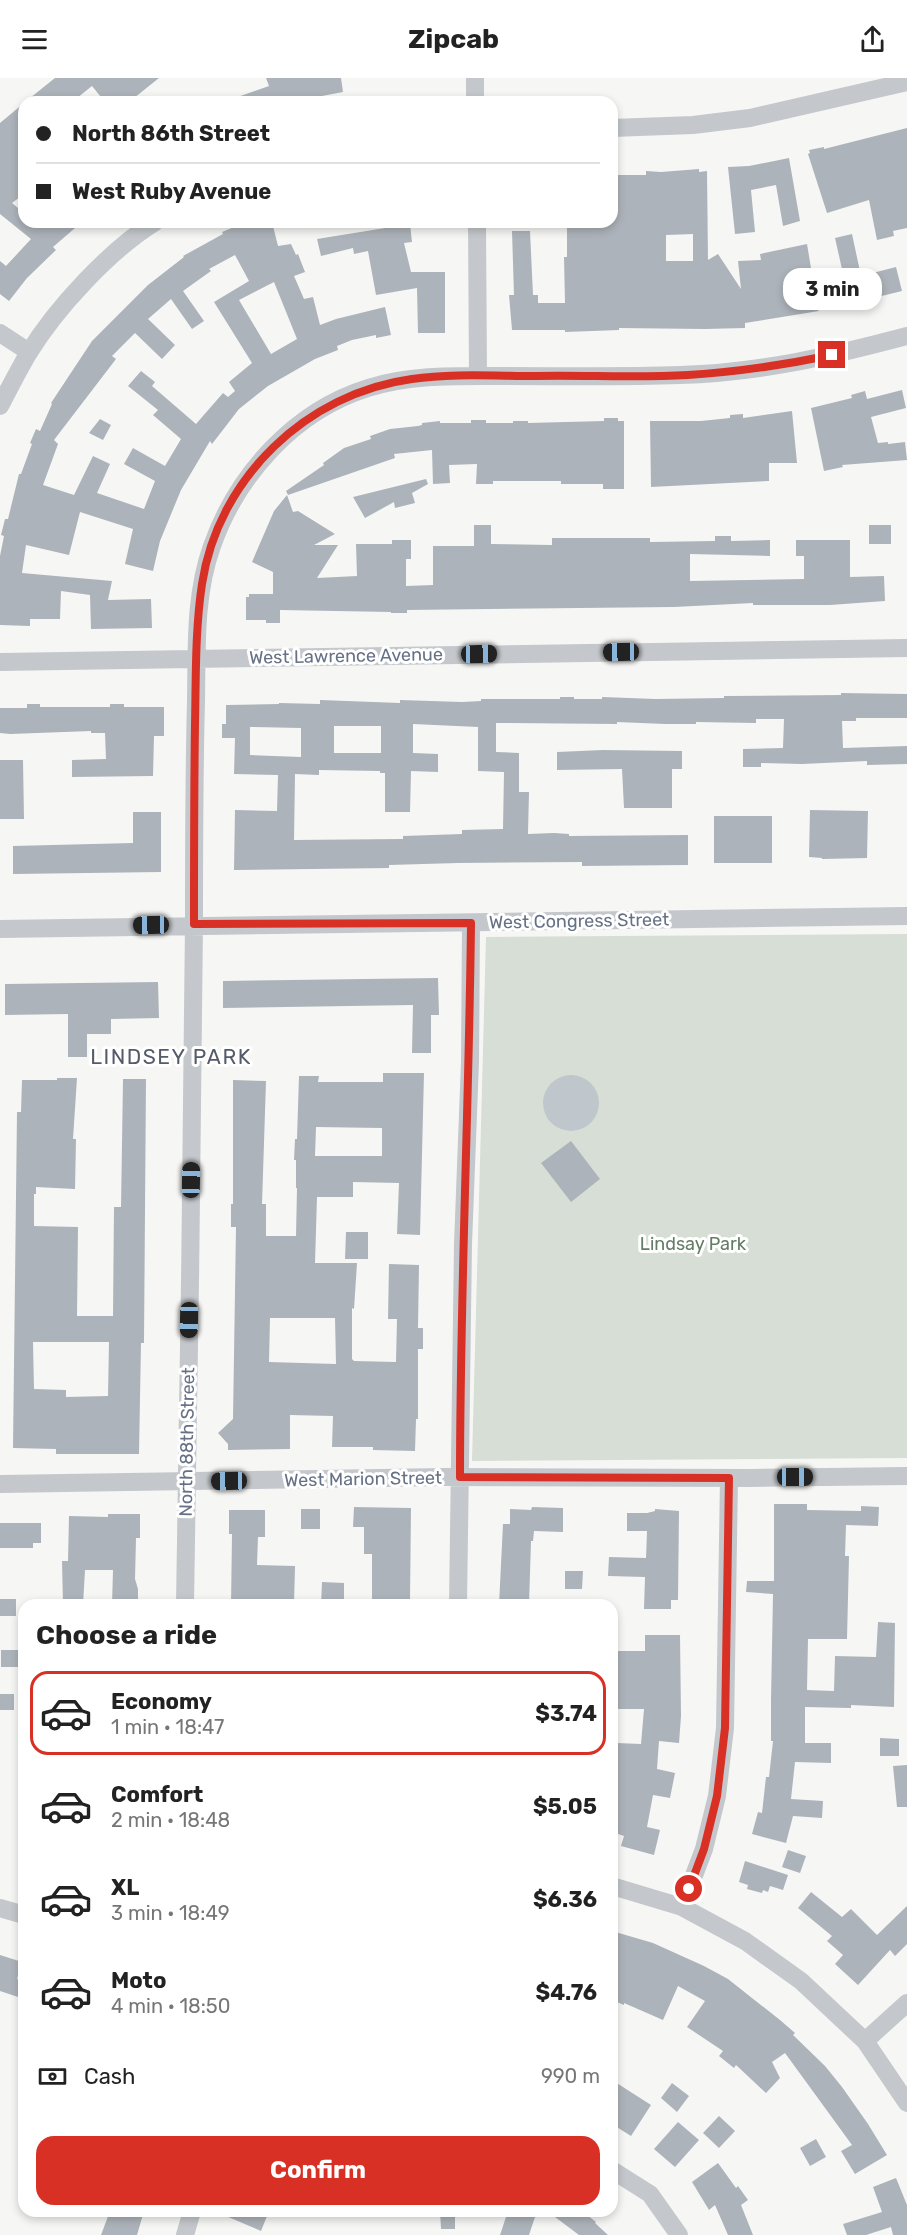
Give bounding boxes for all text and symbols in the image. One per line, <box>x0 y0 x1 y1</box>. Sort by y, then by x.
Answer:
icon: menu <box>18 23 51 56</box>
text: Zipcab <box>408 23 499 55</box>
icon: share <box>856 23 889 56</box>
text: North 86th Street <box>72 120 270 147</box>
text: West Ruby Avenue <box>72 178 271 205</box>
callout: 3 min <box>782 268 882 310</box>
text: 3 min <box>805 277 860 301</box>
route end <box>818 341 845 368</box>
street label: West Lawrence Avenue <box>249 643 443 669</box>
car <box>603 643 639 661</box>
car <box>461 645 497 663</box>
street label: West Congress Street <box>489 908 669 934</box>
car <box>133 916 169 934</box>
district label: LINDSEY PARK <box>90 1044 252 1069</box>
car <box>182 1162 200 1198</box>
park label: Lindsay Park <box>640 1233 747 1255</box>
car <box>180 1302 198 1338</box>
street label: North 88th Street <box>175 1367 199 1517</box>
street label: West Marion Street <box>284 1467 442 1491</box>
car <box>777 1468 813 1486</box>
car <box>211 1472 247 1490</box>
text: Choose a ride <box>36 1619 217 1651</box>
icon: car <box>39 1686 93 1740</box>
text: Economy <box>111 1688 212 1715</box>
text: $3.74 <box>535 1700 597 1727</box>
text: 1 min · 18:47 <box>111 1715 224 1739</box>
icon: car <box>39 1779 93 1833</box>
text: Comfort <box>111 1781 203 1808</box>
text: $5.05 <box>533 1793 597 1820</box>
text: 2 min · 18:48 <box>111 1808 230 1832</box>
icon: car <box>39 1872 93 1926</box>
text: XL <box>111 1874 139 1901</box>
route start <box>675 1875 702 1902</box>
text: $6.36 <box>533 1886 597 1913</box>
text: 3 min · 18:49 <box>111 1901 230 1925</box>
icon: car <box>39 1965 93 2019</box>
text: Moto <box>111 1967 166 1994</box>
text: $4.76 <box>536 1979 597 2006</box>
text: 4 min · 18:50 <box>111 1994 230 2018</box>
icon: cash <box>36 2060 69 2093</box>
text: Cash <box>84 2063 135 2090</box>
text: 990 m <box>541 2064 600 2088</box>
button: Confirm <box>36 2136 600 2205</box>

